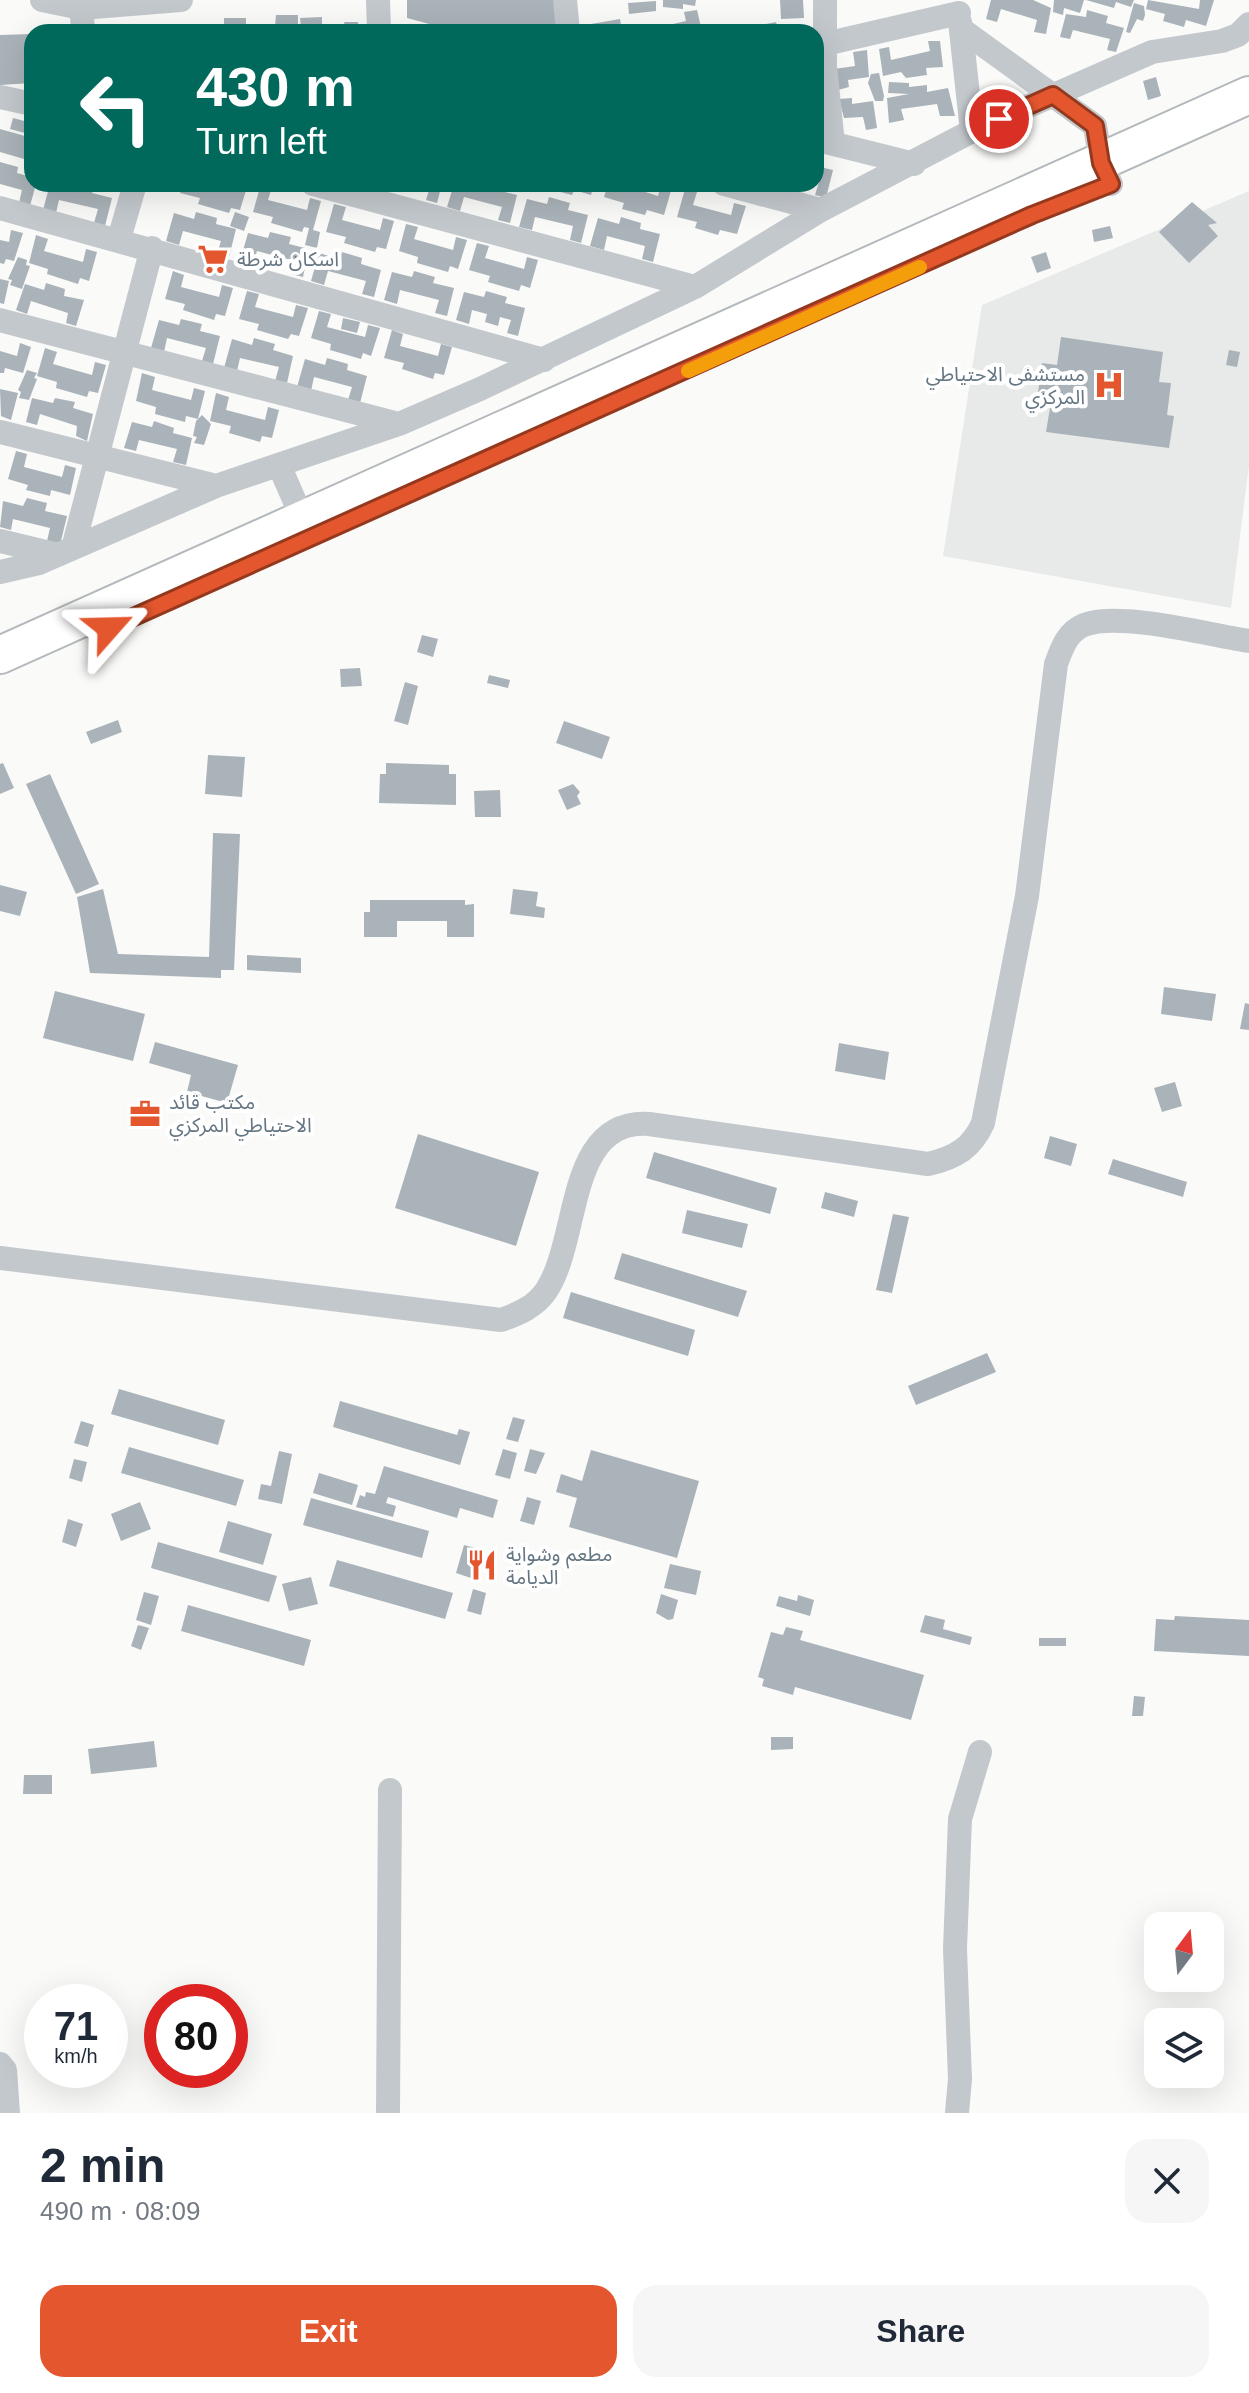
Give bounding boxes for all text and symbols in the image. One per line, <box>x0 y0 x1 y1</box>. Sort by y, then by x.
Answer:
text: 430 m <box>196 55 355 118</box>
icon: left <box>64 56 168 160</box>
pin <box>965 85 1033 153</box>
icon: arrive <box>977 97 1021 141</box>
text: Turn left <box>196 121 327 162</box>
supermarket icon: اسكان شرطة <box>196 242 230 276</box>
place label: اسكان شرطة <box>237 248 339 271</box>
place label: مستشفى الاحتياطي المركزي <box>926 363 1085 413</box>
hospital icon: مستشفى الاحتياطي المركزي <box>1092 368 1126 402</box>
position arrow <box>67 586 151 670</box>
place label: مكتب قائد الاحتياطي المركزي <box>169 1091 312 1141</box>
office icon: مكتب قائد الاحتياطي المركزي <box>128 1097 162 1131</box>
place label: مطعم وشواية الديامة <box>506 1543 612 1588</box>
restaurant icon: مطعم وشواية الديامة <box>465 1548 499 1582</box>
north arrow <box>1144 1912 1224 1992</box>
map controls <box>1144 1912 1224 2088</box>
speed limit sign: 80 <box>144 1984 248 2088</box>
text: 71 <box>54 2004 98 2048</box>
button: layers <box>1144 2008 1224 2088</box>
text: km/h <box>54 2045 98 2067</box>
text: 2 min <box>40 2139 165 2192</box>
button: close <box>1125 2139 1209 2223</box>
text: 490 m · 08:09 <box>40 2196 200 2226</box>
button: Exit <box>40 2285 617 2377</box>
button: Share <box>633 2285 1209 2377</box>

